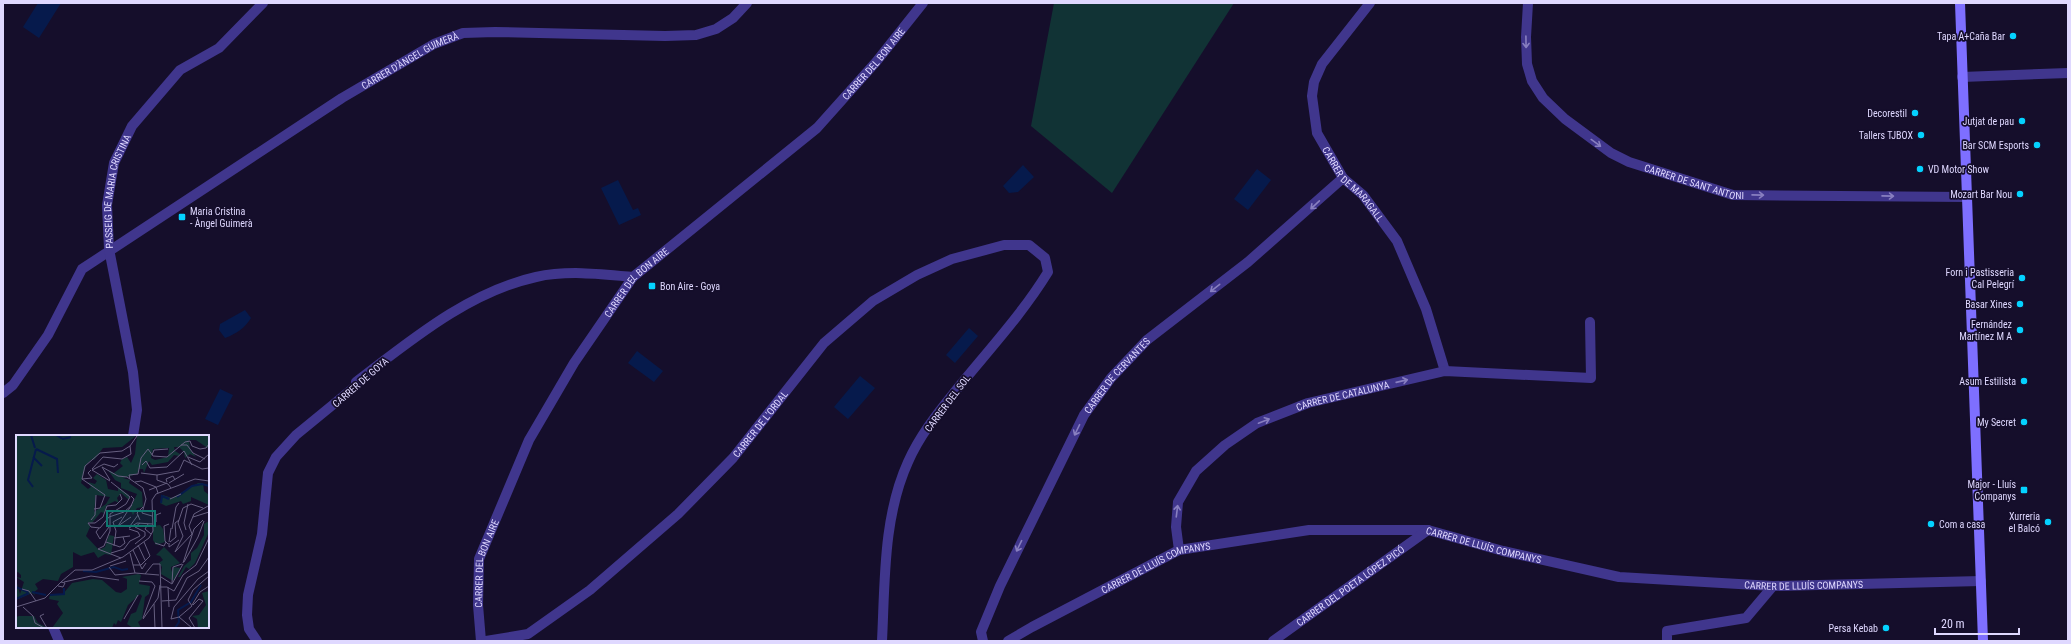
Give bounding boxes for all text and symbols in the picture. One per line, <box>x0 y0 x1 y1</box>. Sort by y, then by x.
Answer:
street label: CARRER DEL BON AIRE <box>840 26 907 102</box>
street label: CARRER D'ÀNGEL GUIMERÀ <box>359 29 460 91</box>
place label: Tapa A+Caña Bar <box>1937 31 2005 42</box>
marker: Tapa A+Caña Bar <box>2008 31 2018 41</box>
one-way arrow <box>1522 35 1530 48</box>
place label: Decorestil <box>1867 108 1907 119</box>
marker: Decorestil <box>1910 108 1920 118</box>
place label: Jutjat de pau <box>1963 116 2014 127</box>
marker: Jutjat de pau <box>2017 116 2027 126</box>
place label: Tallers TJBOX <box>1859 130 1913 141</box>
marker: Tallers TJBOX <box>1916 130 1926 140</box>
street label: PASSEIG DE MARIA CRISTINA <box>102 132 133 249</box>
one-way arrow <box>1591 139 1602 147</box>
place label: Bar SCM Esports <box>1962 140 2029 151</box>
marker: Bar SCM Esports <box>2032 140 2042 150</box>
street label: CARRER DE MARAGALL <box>1320 145 1386 224</box>
street label: CARRER DE SANT ANTONI <box>1643 162 1744 201</box>
marker: VD Motor Show <box>1915 164 1925 174</box>
place label: VD Motor Show <box>1928 164 1989 175</box>
place label: Mozart Bar Nou <box>1950 189 2012 200</box>
marker: Mozart Bar Nou <box>2015 189 2025 199</box>
one-way arrow <box>1751 191 1764 199</box>
one-way arrow <box>1881 192 1894 200</box>
one-way arrow <box>1310 200 1320 209</box>
place label: Maria Cristina - Àngel Guimerà <box>190 206 253 229</box>
marker: Maria Cristina - Àngel Guimerà <box>177 212 187 222</box>
street label: CARRER DEL BON AIRE <box>602 246 671 319</box>
place label: Forn i Pastisseria Cal Pelegrí <box>1945 267 2015 290</box>
marker: Forn i Pastisseria Cal Pelegrí <box>2017 273 2027 283</box>
marker: Bon Aire - Goya <box>647 281 657 291</box>
place label: Bon Aire - Goya <box>660 281 720 292</box>
one-way arrow <box>1209 283 1220 292</box>
place label: Basar Xines <box>1965 299 2012 310</box>
marker: Basar Xines <box>2015 299 2025 309</box>
place label: Fernández Martínez M A <box>1959 319 2012 342</box>
marker: Fernández Martínez M A <box>2015 325 2025 335</box>
street label: CARRER DE CERVANTES <box>1082 336 1152 416</box>
street label: CARRER DE GOYA <box>330 355 390 409</box>
street label: CARRER DEL SOL <box>922 373 972 434</box>
place label: Asum Estilista <box>1959 376 2016 387</box>
marker: Asum Estilista <box>2019 376 2029 386</box>
one-way arrow <box>1395 377 1408 385</box>
street label: CARRER DE CATALUNYA <box>1294 379 1391 413</box>
street label: CARRER DE L'ORDAL <box>731 388 790 460</box>
one-way arrow <box>1257 416 1269 424</box>
place label: My Secret <box>1977 417 2016 428</box>
marker: My Secret <box>2019 417 2029 427</box>
one-way arrow <box>1073 424 1080 436</box>
inset map <box>16 435 209 628</box>
place label: Major - Lluís Companys <box>1967 479 2016 502</box>
marker: Major - Lluís Companys <box>2019 485 2029 495</box>
one-way arrow <box>1173 505 1181 518</box>
place label: Xurreria el Balcó <box>2009 511 2040 534</box>
marker: Xurreria el Balcó <box>2043 517 2053 527</box>
street label: CARRER DEL BON AIRE <box>473 518 501 608</box>
marker: Com a casa <box>1926 519 1936 529</box>
place label: Com a casa <box>1939 519 1986 530</box>
street label: CARRER DE LLUÍS COMPANYS <box>1425 525 1542 565</box>
one-way arrow <box>1015 540 1022 552</box>
street label: CARRER DE LLUÍS COMPANYS <box>1099 540 1211 596</box>
street label: CARRER DEL POETA LÓPEZ PICÓ <box>1294 543 1407 628</box>
street label: CARRER DE LLUÍS COMPANYS <box>1744 579 1863 592</box>
scale bar <box>1935 610 2019 636</box>
text: 20 m <box>1941 617 1965 631</box>
place label: Persa Kebab <box>1828 623 1878 634</box>
marker: Persa Kebab <box>1881 623 1891 633</box>

